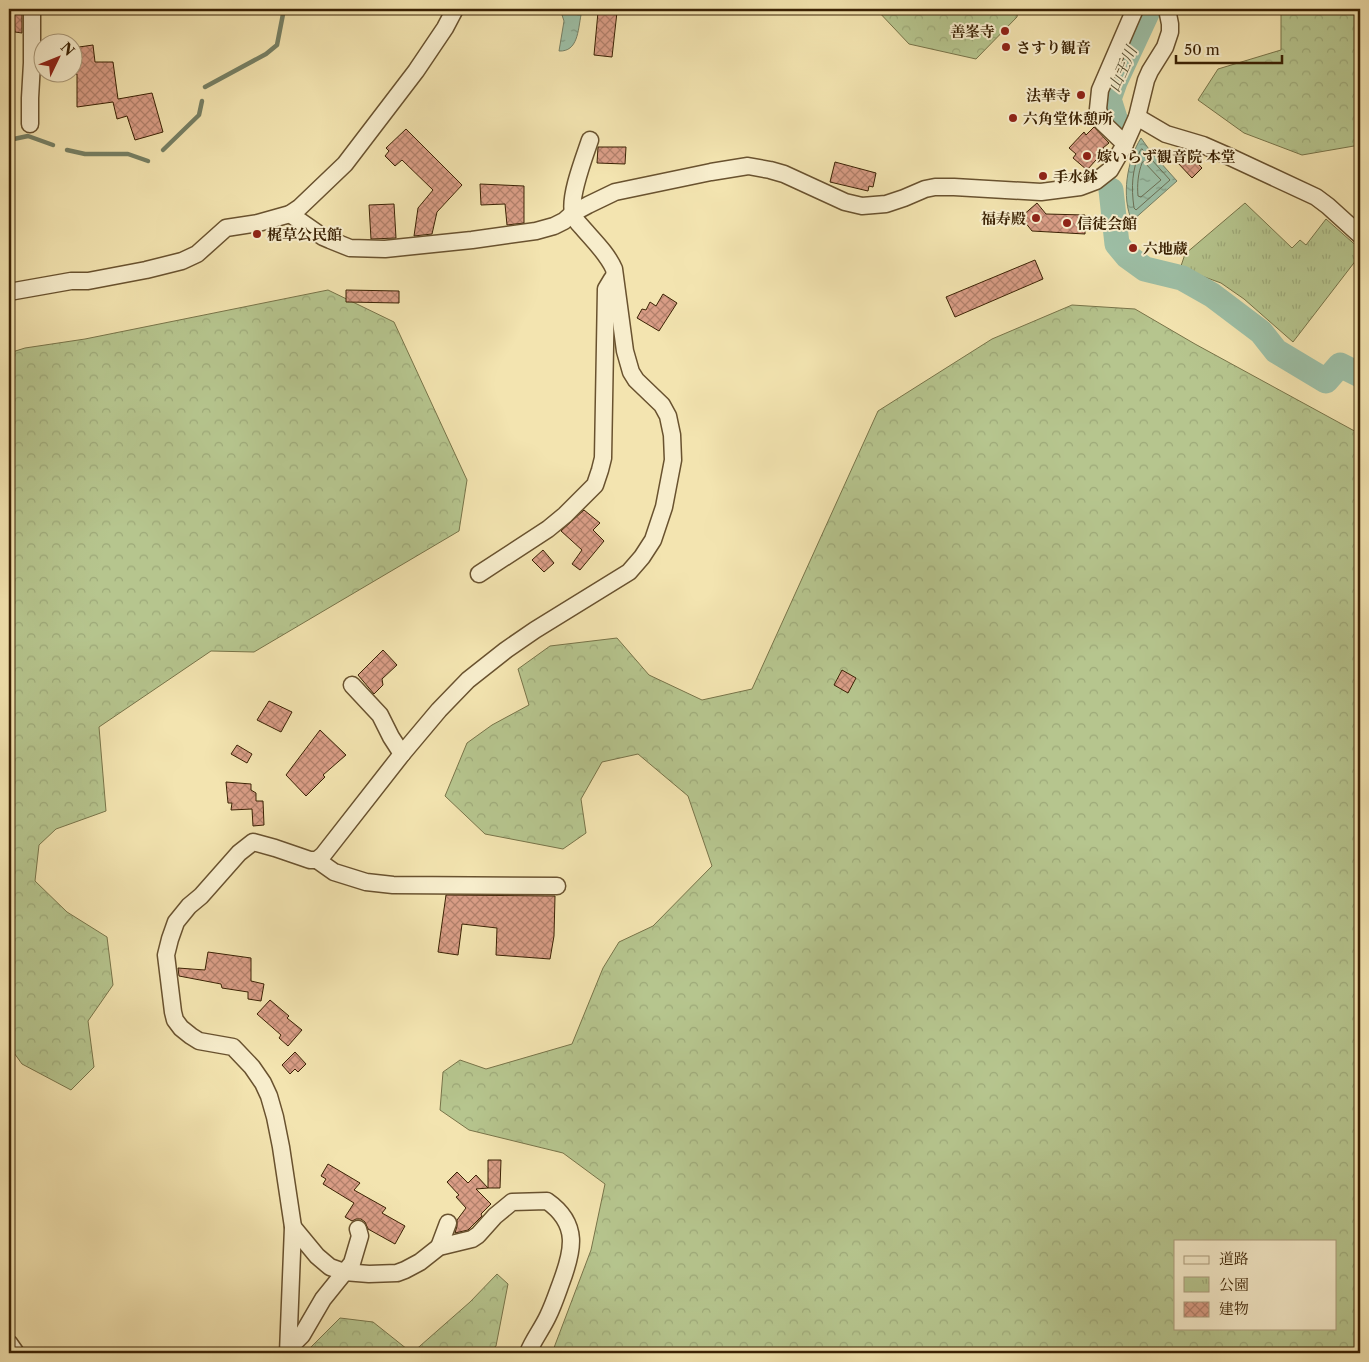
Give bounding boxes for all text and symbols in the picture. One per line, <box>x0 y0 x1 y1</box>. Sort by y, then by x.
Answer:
place label: 善峯寺 <box>950 22 995 41</box>
marker: 善峯寺 <box>999 25 1011 37</box>
north arrow <box>32 32 82 82</box>
scale bar <box>1176 32 1283 64</box>
place label: さすり観音 <box>1016 38 1091 57</box>
text: N <box>57 39 78 60</box>
text: 50 m <box>1184 40 1220 59</box>
marker: さすり観音 <box>1000 41 1012 53</box>
water label: 山王川 <box>1103 41 1142 95</box>
place label: 法華寺 <box>1026 86 1071 105</box>
marker: 法華寺 <box>1075 89 1087 101</box>
place label: 六角堂休憩所 <box>1023 109 1113 128</box>
marker: 六角堂休憩所 <box>1007 112 1019 124</box>
place label: 嫁いらず観音院 本堂 <box>1097 147 1236 166</box>
marker: 嫁いらず観音院 本堂 <box>1081 150 1093 162</box>
place label: 手水鉢 <box>1053 167 1098 186</box>
marker: 手水鉢 <box>1037 170 1049 182</box>
place label: 福寿殿 <box>981 209 1026 228</box>
marker: 福寿殿 <box>1030 212 1042 224</box>
place label: 信徒会館 <box>1077 214 1137 233</box>
marker: 信徒会館 <box>1061 217 1073 229</box>
place label: 梶草公民館 <box>267 225 342 244</box>
marker: 梶草公民館 <box>251 228 263 240</box>
place label: 六地蔵 <box>1143 239 1188 258</box>
marker: 六地蔵 <box>1127 242 1139 254</box>
legend <box>1174 1240 1336 1330</box>
text: 道路 <box>1219 1249 1249 1268</box>
text: 公園 <box>1219 1275 1249 1294</box>
text: 建物 <box>1219 1299 1249 1318</box>

